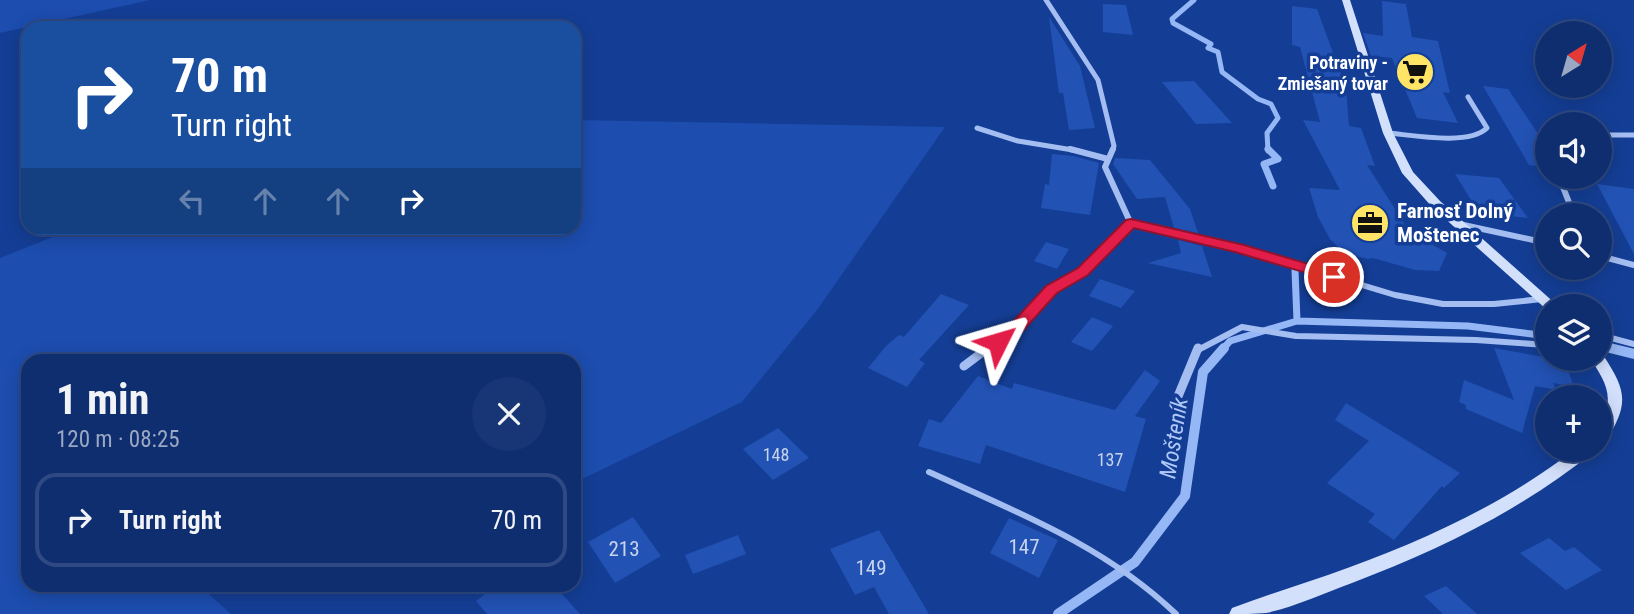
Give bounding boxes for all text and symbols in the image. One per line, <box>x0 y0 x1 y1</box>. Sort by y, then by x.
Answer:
north arrow <box>1535 21 1612 98</box>
map controls <box>1535 21 1612 462</box>
text: 70 m <box>171 47 268 104</box>
icon: right <box>56 49 147 140</box>
supermarket icon: Potraviny - Zmiešaný tovar <box>1394 51 1436 93</box>
place label: Potraviny - Zmiešaný tovar <box>1278 52 1388 94</box>
text: Turn right <box>171 106 292 144</box>
button: sound <box>1535 112 1612 189</box>
icon: left <box>173 182 211 220</box>
icon: ahead <box>246 182 284 220</box>
icon: ahead <box>319 182 357 220</box>
icon: right <box>392 182 430 220</box>
place label: Farnosť Dolný Moštenec <box>1397 199 1513 247</box>
office icon: Farnosť Dolný Moštenec <box>1349 202 1391 244</box>
button: search <box>1535 203 1612 280</box>
pin <box>1304 247 1364 307</box>
icon: arrive <box>1315 258 1353 296</box>
button: layers <box>1535 294 1612 371</box>
position arrow <box>961 305 1035 379</box>
text: 1 min <box>56 375 149 424</box>
button: close <box>472 377 546 451</box>
button: + <box>1535 385 1612 462</box>
water label: Mošteník <box>1154 395 1194 480</box>
text: 120 m · 08:25 <box>56 426 180 453</box>
house number: 148 <box>763 444 789 465</box>
house number: 137 <box>1097 449 1123 470</box>
icon: right <box>60 501 98 539</box>
text: Turn right <box>119 505 221 535</box>
text: 70 m <box>491 505 542 535</box>
house number: 147 <box>1008 535 1040 559</box>
house number: 213 <box>608 537 640 561</box>
house number: 149 <box>855 556 887 580</box>

